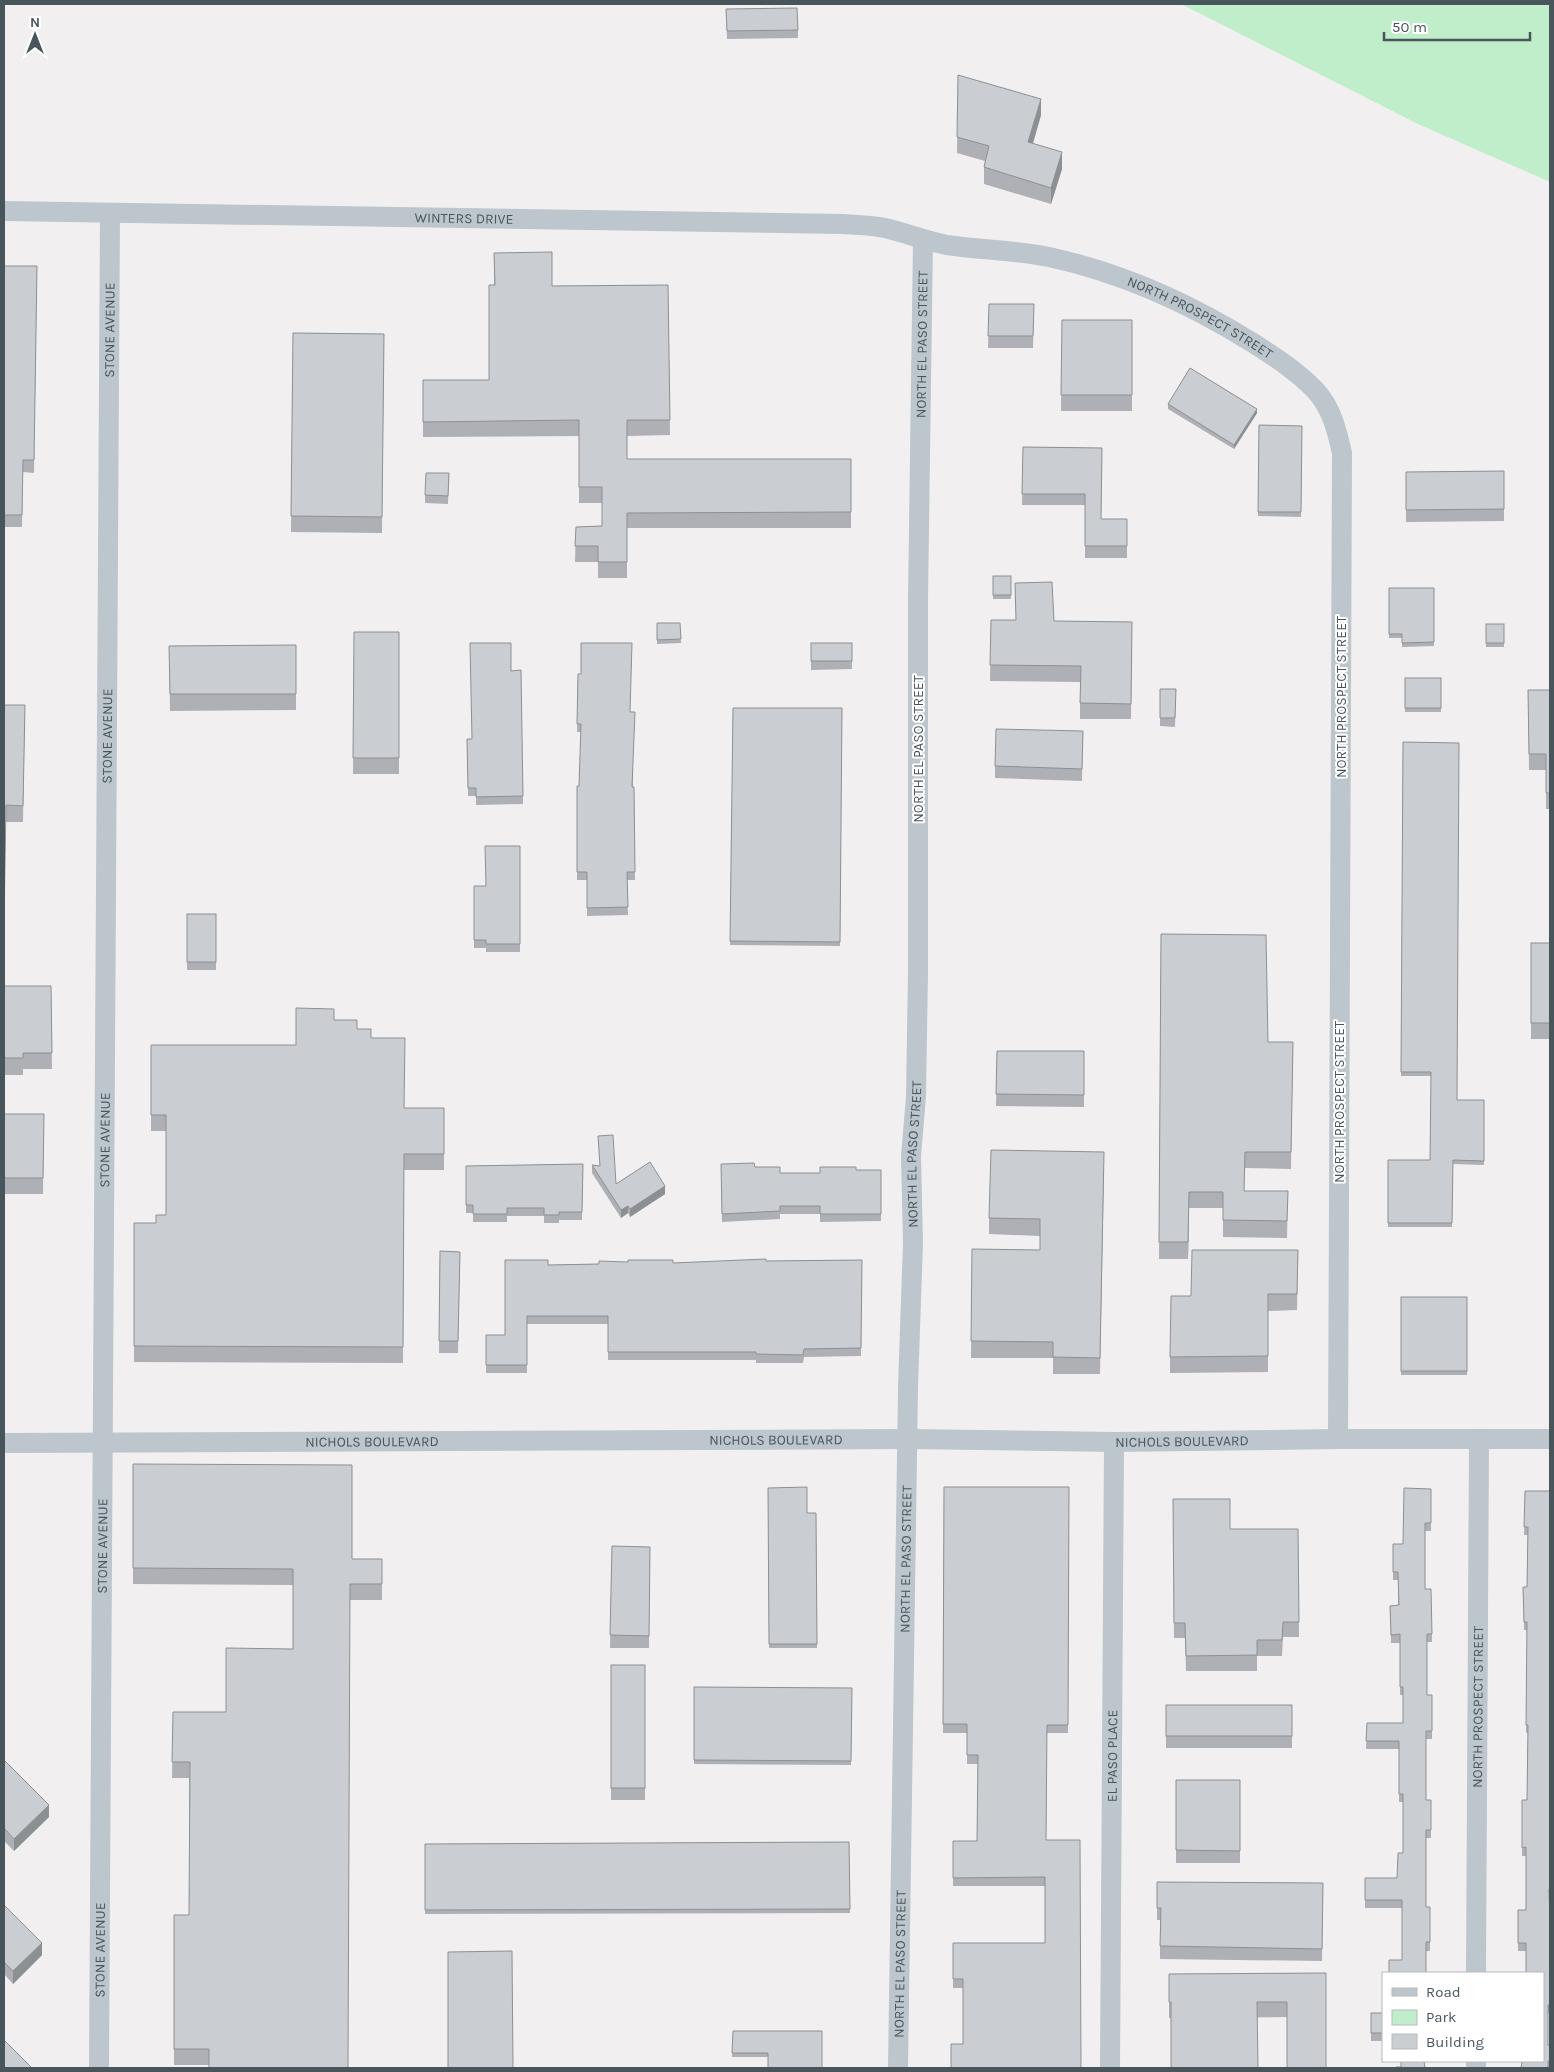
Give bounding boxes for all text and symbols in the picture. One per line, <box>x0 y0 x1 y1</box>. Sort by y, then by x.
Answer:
north arrow <box>10 10 60 60</box>
scale bar <box>1384 10 1530 42</box>
text: N <box>30 14 40 31</box>
text: 50 m <box>1392 18 1427 36</box>
street label: WINTERS DRIVE <box>414 209 513 227</box>
street label: NORTH EL PASO STREET <box>912 271 931 418</box>
street label: NORTH PROSPECT STREET <box>1125 272 1276 362</box>
street label: STONE AVENUE <box>101 282 118 378</box>
street label: NORTH PROSPECT STREET <box>1333 616 1350 778</box>
street label: NORTH EL PASO STREET <box>910 675 927 823</box>
street label: STONE AVENUE <box>98 688 116 784</box>
street label: NORTH PROSPECT STREET <box>1331 1021 1348 1183</box>
street label: NORTH EL PASO STREET <box>902 1080 925 1228</box>
street label: STONE AVENUE <box>96 1092 113 1188</box>
street label: NICHOLS BOULEVARD <box>709 1431 843 1448</box>
street label: NICHOLS BOULEVARD <box>1115 1432 1249 1450</box>
street label: NICHOLS BOULEVARD <box>305 1433 439 1450</box>
street label: NORTH EL PASO STREET <box>896 1485 915 1633</box>
street label: STONE AVENUE <box>93 1498 111 1594</box>
street label: NORTH PROSPECT STREET <box>1469 1626 1486 1788</box>
street label: EL PASO PLACE <box>1103 1710 1121 1802</box>
street label: NORTH EL PASO STREET <box>890 1890 909 2038</box>
street label: STONE AVENUE <box>91 1902 108 1998</box>
legend <box>1382 1972 1544 2062</box>
text: Road <box>1426 1983 1461 2001</box>
text: Park <box>1426 2008 1456 2026</box>
text: Building <box>1426 2033 1484 2051</box>

